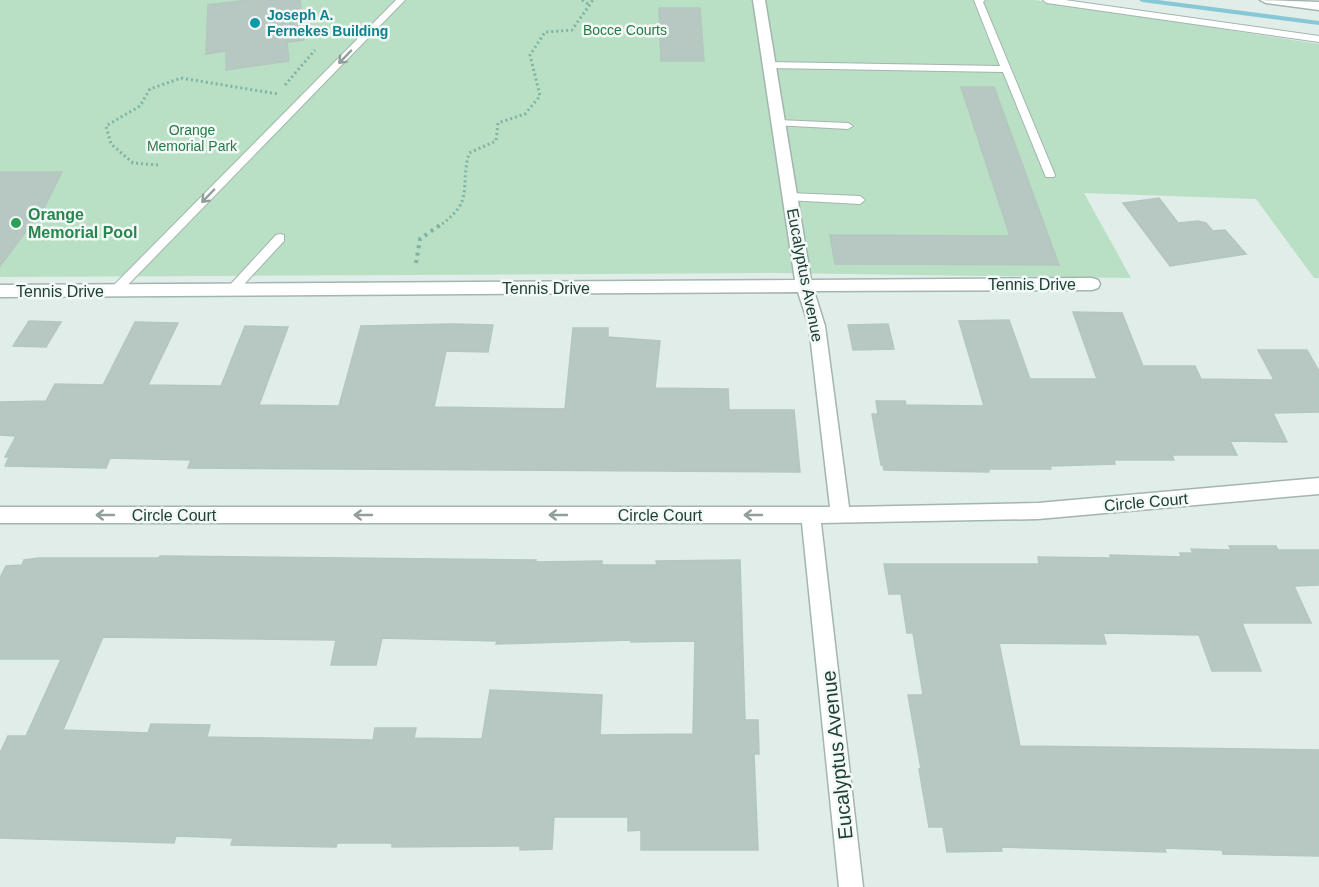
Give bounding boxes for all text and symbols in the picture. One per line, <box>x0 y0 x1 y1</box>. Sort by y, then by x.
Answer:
place label: Joseph A. Fernekes Building <box>267 7 388 39</box>
marker: Joseph A. Fernekes Building <box>248 16 262 30</box>
park label: Bocce Courts <box>583 22 667 38</box>
one-way arrow <box>338 49 352 64</box>
park label: Orange Memorial Park <box>147 122 238 154</box>
one-way arrow <box>201 188 216 203</box>
place label: Orange Memorial Pool <box>28 206 137 241</box>
street label: Eucalyptus Avenue <box>784 207 826 343</box>
marker: Orange Memorial Pool <box>9 216 23 230</box>
street label: Tennis Drive <box>988 276 1076 293</box>
street label: Tennis Drive <box>502 280 590 297</box>
street label: Tennis Drive <box>16 283 104 300</box>
street label: Circle Court <box>1103 490 1189 514</box>
street label: Circle Court <box>132 507 217 524</box>
street label: Circle Court <box>618 507 703 524</box>
one-way arrow <box>95 509 115 521</box>
one-way arrow <box>353 509 373 521</box>
one-way arrow <box>548 509 568 521</box>
one-way arrow <box>743 509 763 521</box>
street label: Eucalyptus Avenue <box>817 669 857 841</box>

